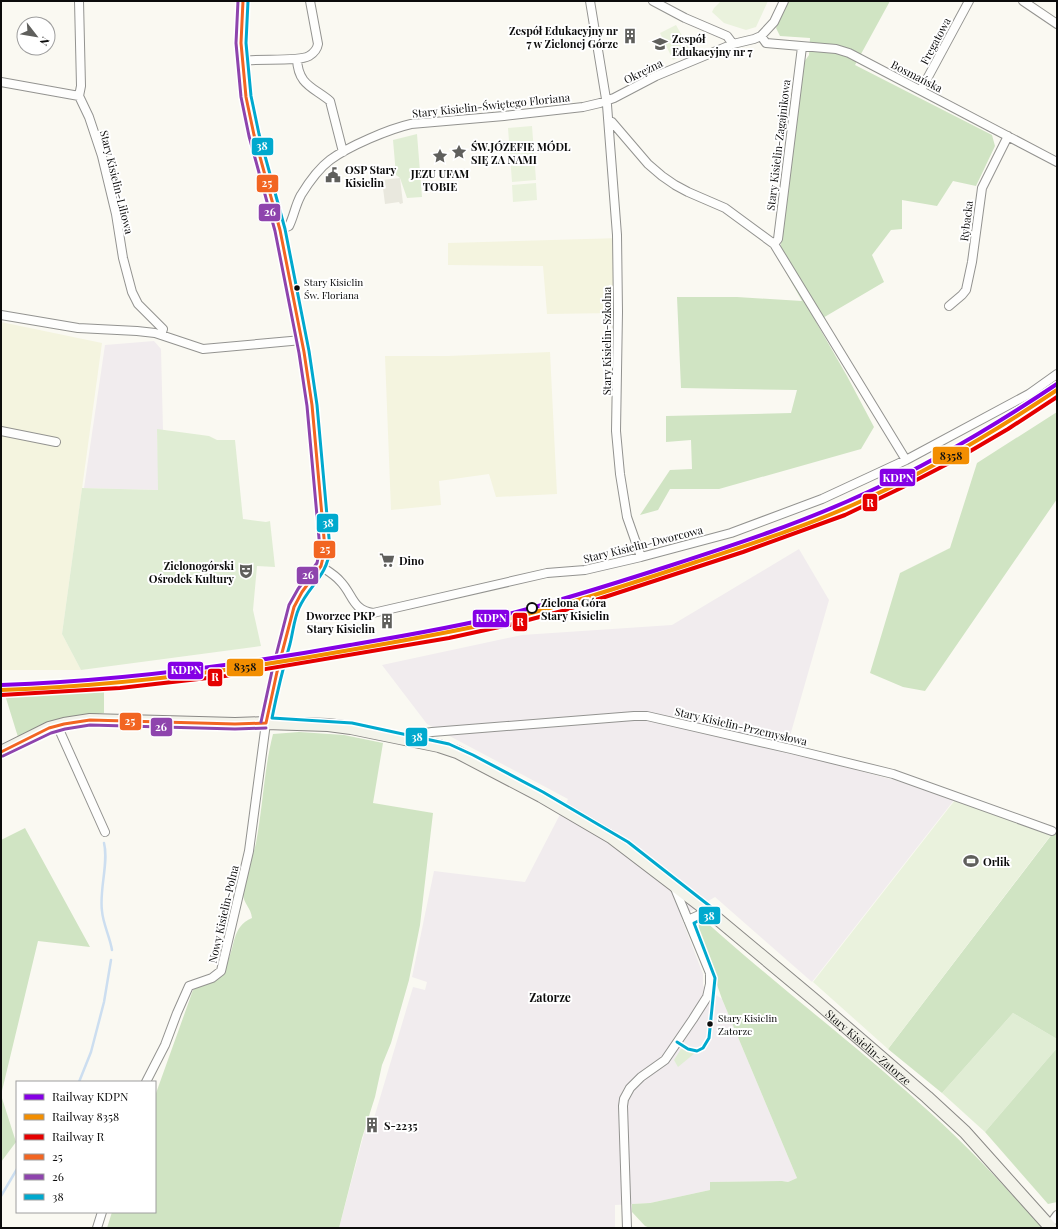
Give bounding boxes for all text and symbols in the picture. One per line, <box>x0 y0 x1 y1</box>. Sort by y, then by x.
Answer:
street label: Fregatowa <box>916 14 954 67</box>
north arrow <box>16 16 56 56</box>
place label: Zespół Edukacyjny nr 7 w Zielonej Górze <box>509 23 619 51</box>
building icon: Zespół Edukacyjny nr 7 w Zielonej Górze <box>621 27 639 45</box>
place label: Zespół Edukacyjny nr 7 <box>672 31 752 59</box>
text: N <box>36 34 53 49</box>
school or university icon: Zespół Edukacyjny nr 7 <box>651 35 669 53</box>
street label: Okrężna <box>621 55 665 87</box>
street label: Bosmańska <box>889 57 946 96</box>
street label: Stary Kisielin-Zagajnikowa <box>763 78 794 211</box>
street label: Stary Kisielin-Świętego Floriana <box>411 89 571 121</box>
street label: Stary Kisielin-Liliowa <box>97 128 137 236</box>
line badge: 38 <box>251 137 274 156</box>
text: 38 <box>256 138 268 153</box>
place label: ŚW.JÓZEFIE MÓDL SIĘ ZA NAMI <box>471 139 571 167</box>
place icon: ŚW.JÓZEFIE MÓDL SIĘ ZA NAMI <box>450 143 468 161</box>
place icon: JEZU UFAM TOBIE <box>431 147 449 165</box>
place label: OSP Stary Kisielin <box>345 162 397 190</box>
public building icon: OSP Stary Kisielin <box>324 166 342 184</box>
place label: JEZU UFAM TOBIE <box>410 166 469 194</box>
line badge: 25 <box>256 174 279 193</box>
text: 25 <box>262 175 272 190</box>
street label: Rybacka <box>956 199 976 242</box>
line badge: 26 <box>258 203 281 222</box>
text: 26 <box>264 204 276 219</box>
place label: Stary Kisielin Św. Floriana <box>304 275 363 302</box>
marker: Stary Kisielin Św. Floriana <box>292 283 302 293</box>
street label: Stary Kisielin-Szkolna <box>599 286 614 395</box>
line badge: 8358 <box>932 446 970 465</box>
text: 8358 <box>940 448 962 463</box>
line badge: KDPN <box>879 468 916 487</box>
text: KDPN <box>882 470 914 485</box>
line badge: R <box>862 493 878 512</box>
text: R <box>866 495 874 510</box>
line badge: 38 <box>316 513 339 533</box>
text: 38 <box>322 515 334 530</box>
street label: Stary Kisielin-Dworcowa <box>582 522 705 566</box>
line badge: 25 <box>313 540 336 559</box>
text: 25 <box>320 541 330 556</box>
supermarket icon: Dino <box>378 551 396 569</box>
place label: Dino <box>399 553 424 568</box>
place label: Zielonogórski Ośrodek Kultury <box>149 558 235 586</box>
theatre icon: Zielonogórski Ośrodek Kultury <box>237 562 255 580</box>
line badge: 26 <box>296 566 319 585</box>
text: 26 <box>302 567 314 582</box>
place label: Zielona Góra Stary Kisielin <box>541 595 609 623</box>
marker: Zielona Góra Stary Kisielin <box>526 602 538 614</box>
place label: Dworzec PKP Stary Kisielin <box>306 608 375 636</box>
line badge: KDPN <box>472 609 510 628</box>
text: KDPN <box>475 610 507 625</box>
building icon: Dworzec PKP Stary Kisielin <box>378 612 396 630</box>
line badge: R <box>512 612 528 632</box>
text: R <box>516 614 524 629</box>
line badge: 8358 <box>226 658 264 677</box>
text: 8358 <box>234 659 256 674</box>
line badge: KDPN <box>167 661 204 680</box>
text: KDPN <box>170 662 202 677</box>
line badge: R <box>207 668 223 687</box>
text: R <box>211 669 219 684</box>
street label: Stary Kisielin-Przemysłowa <box>673 703 809 749</box>
line badge: 25 <box>119 712 142 731</box>
text: 25 <box>125 713 135 728</box>
line badge: 26 <box>150 717 173 737</box>
text: 26 <box>155 719 167 734</box>
line badge: 38 <box>405 727 428 747</box>
text: 38 <box>411 729 423 744</box>
sports icon: Orlik <box>962 852 980 870</box>
place label: Orlik <box>983 854 1010 869</box>
street label: Nowy Kisielin-Polna <box>204 863 242 964</box>
line badge: 38 <box>698 906 721 925</box>
text: 38 <box>703 908 715 923</box>
district label: Zatorze <box>529 989 571 1005</box>
street label: Stary Kisielin-Zatorze <box>823 1006 915 1088</box>
place label: Stary Kisielin Zatorze <box>718 1011 777 1038</box>
marker: Stary Kisielin Zatorze <box>705 1019 715 1029</box>
legend <box>16 1081 156 1213</box>
text: Railway KDPN <box>52 1088 129 1104</box>
text: Railway 8358 <box>52 1108 119 1124</box>
building icon: S-2235 <box>363 1116 381 1134</box>
place label: S-2235 <box>384 1118 418 1133</box>
text: Railway R <box>52 1128 104 1144</box>
text: 25 <box>52 1148 63 1164</box>
text: 26 <box>52 1168 64 1184</box>
text: 38 <box>52 1188 64 1204</box>

